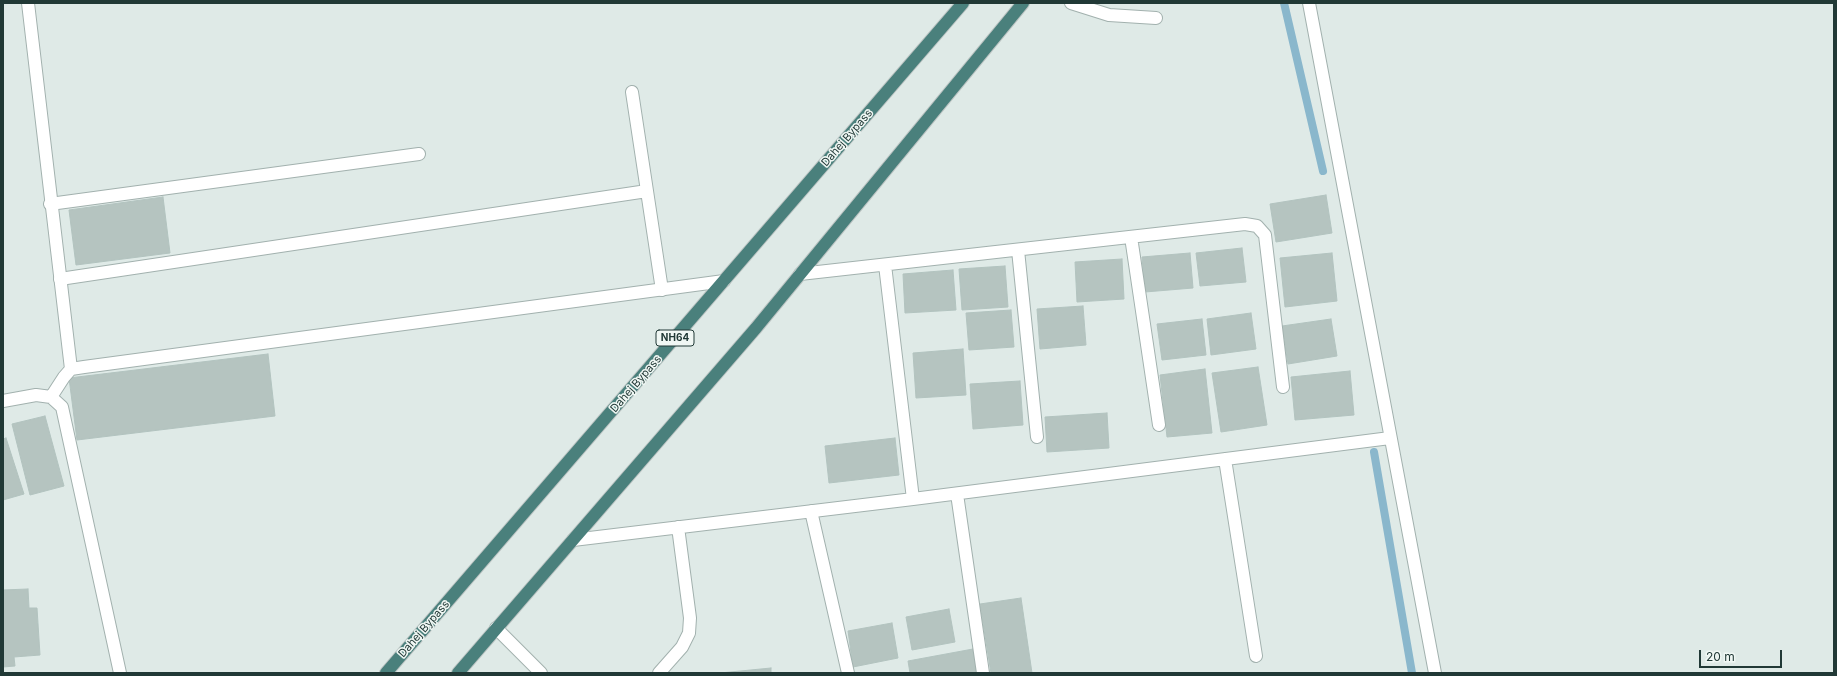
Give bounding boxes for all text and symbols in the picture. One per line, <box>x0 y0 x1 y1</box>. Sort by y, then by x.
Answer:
street label: Dahej Bypass <box>819 107 875 169</box>
road number: NH64 <box>656 330 694 346</box>
street label: Dahej Bypass <box>608 353 664 415</box>
street label: Dahej Bypass <box>396 598 452 660</box>
scale bar <box>1701 642 1784 668</box>
text: 20 m <box>1706 649 1735 664</box>

